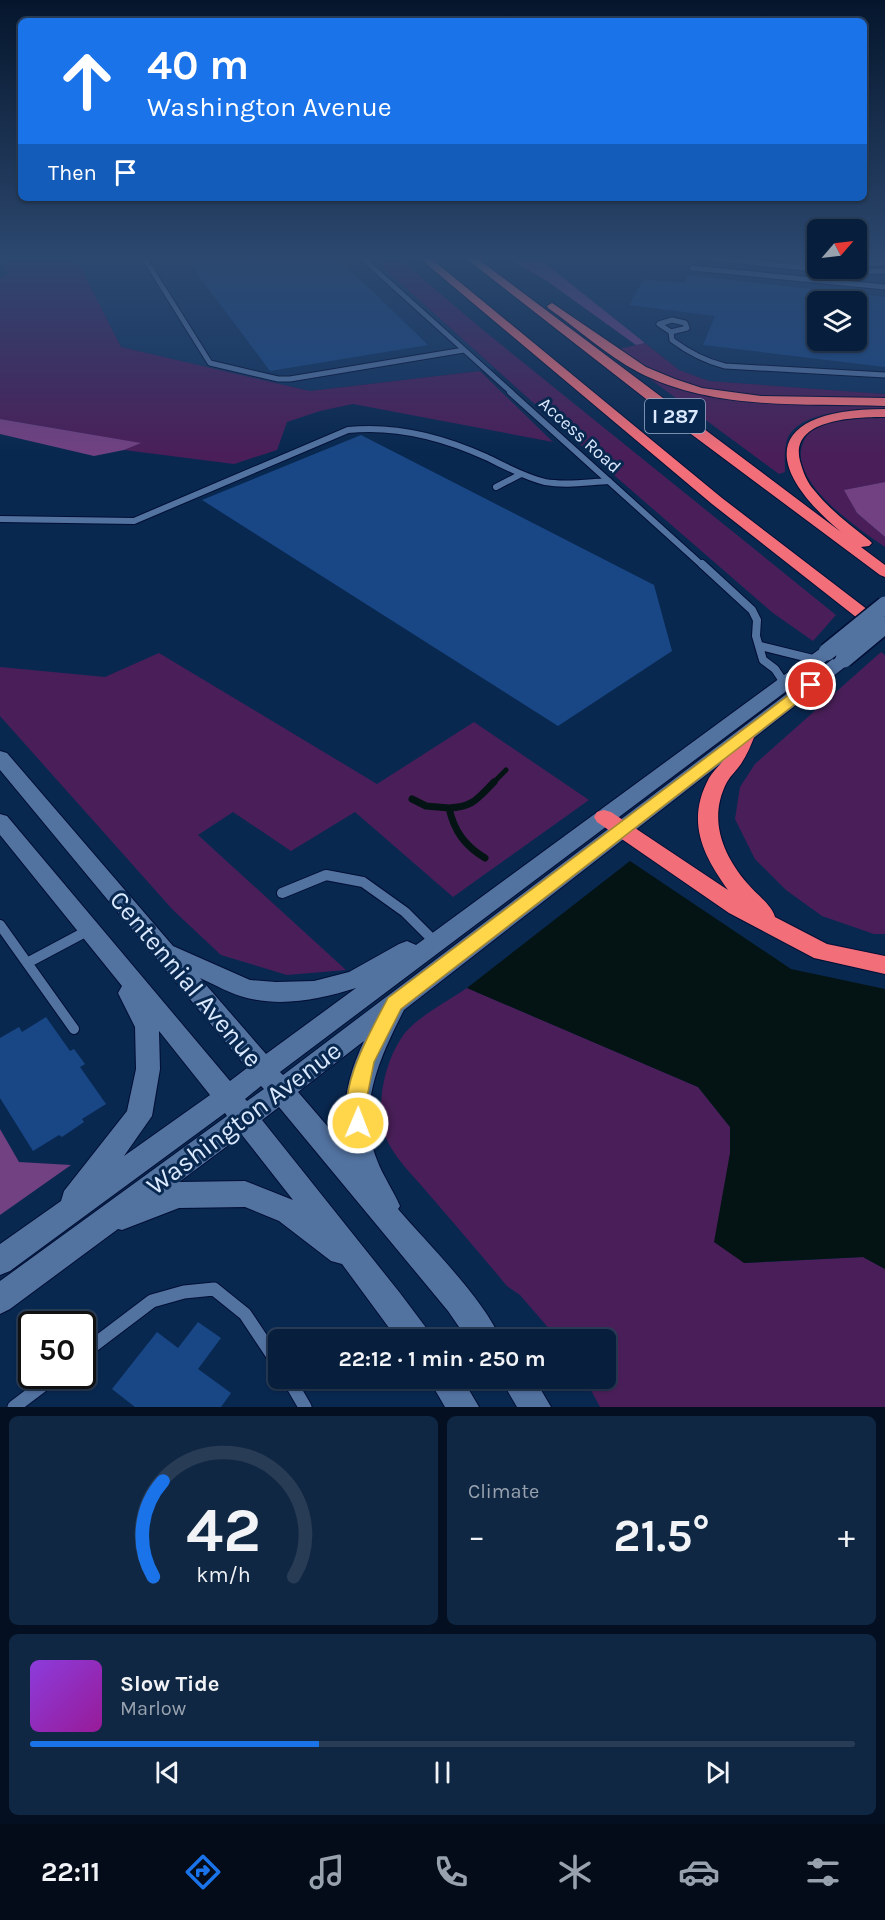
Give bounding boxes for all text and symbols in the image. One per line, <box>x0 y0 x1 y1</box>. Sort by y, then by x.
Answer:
text: 40 m <box>147 40 249 90</box>
icon: ahead <box>48 42 126 120</box>
text: Washington Avenue <box>147 91 392 123</box>
icon: arrive <box>109 156 142 189</box>
text: Then <box>48 160 97 186</box>
north arrow <box>807 219 867 279</box>
map controls <box>807 219 867 351</box>
button: layers <box>807 291 867 351</box>
street label: Access Road <box>534 392 626 478</box>
road number: I 287 <box>645 399 705 433</box>
pin <box>785 659 836 710</box>
icon: arrive <box>794 668 827 701</box>
street label: Centennial Avenue <box>103 885 269 1073</box>
street label: Washington Avenue <box>141 1035 347 1201</box>
position arrow <box>326 1091 390 1155</box>
speed limit sign: 50 <box>18 1311 96 1389</box>
text: 22:12 · 1 min · 250 m <box>338 1346 546 1372</box>
text: Climate <box>468 1480 539 1503</box>
text: 42 <box>186 1494 261 1567</box>
text: 21.5° <box>613 1510 710 1562</box>
text: − <box>468 1517 485 1555</box>
text: + <box>838 1517 855 1555</box>
text: km/h <box>196 1563 251 1588</box>
text: Slow Tide <box>120 1671 220 1697</box>
text: Marlow <box>120 1697 186 1720</box>
icon: previous <box>151 1756 184 1789</box>
icon: pause <box>426 1756 459 1789</box>
icon: next <box>701 1756 734 1789</box>
icon: directions <box>182 1851 224 1893</box>
icon: music <box>306 1851 348 1893</box>
icon: phone <box>430 1851 472 1893</box>
icon: climate <box>554 1851 596 1893</box>
icon: car <box>678 1851 720 1893</box>
icon: filters <box>802 1851 844 1893</box>
text: 22:11 <box>41 1856 100 1888</box>

